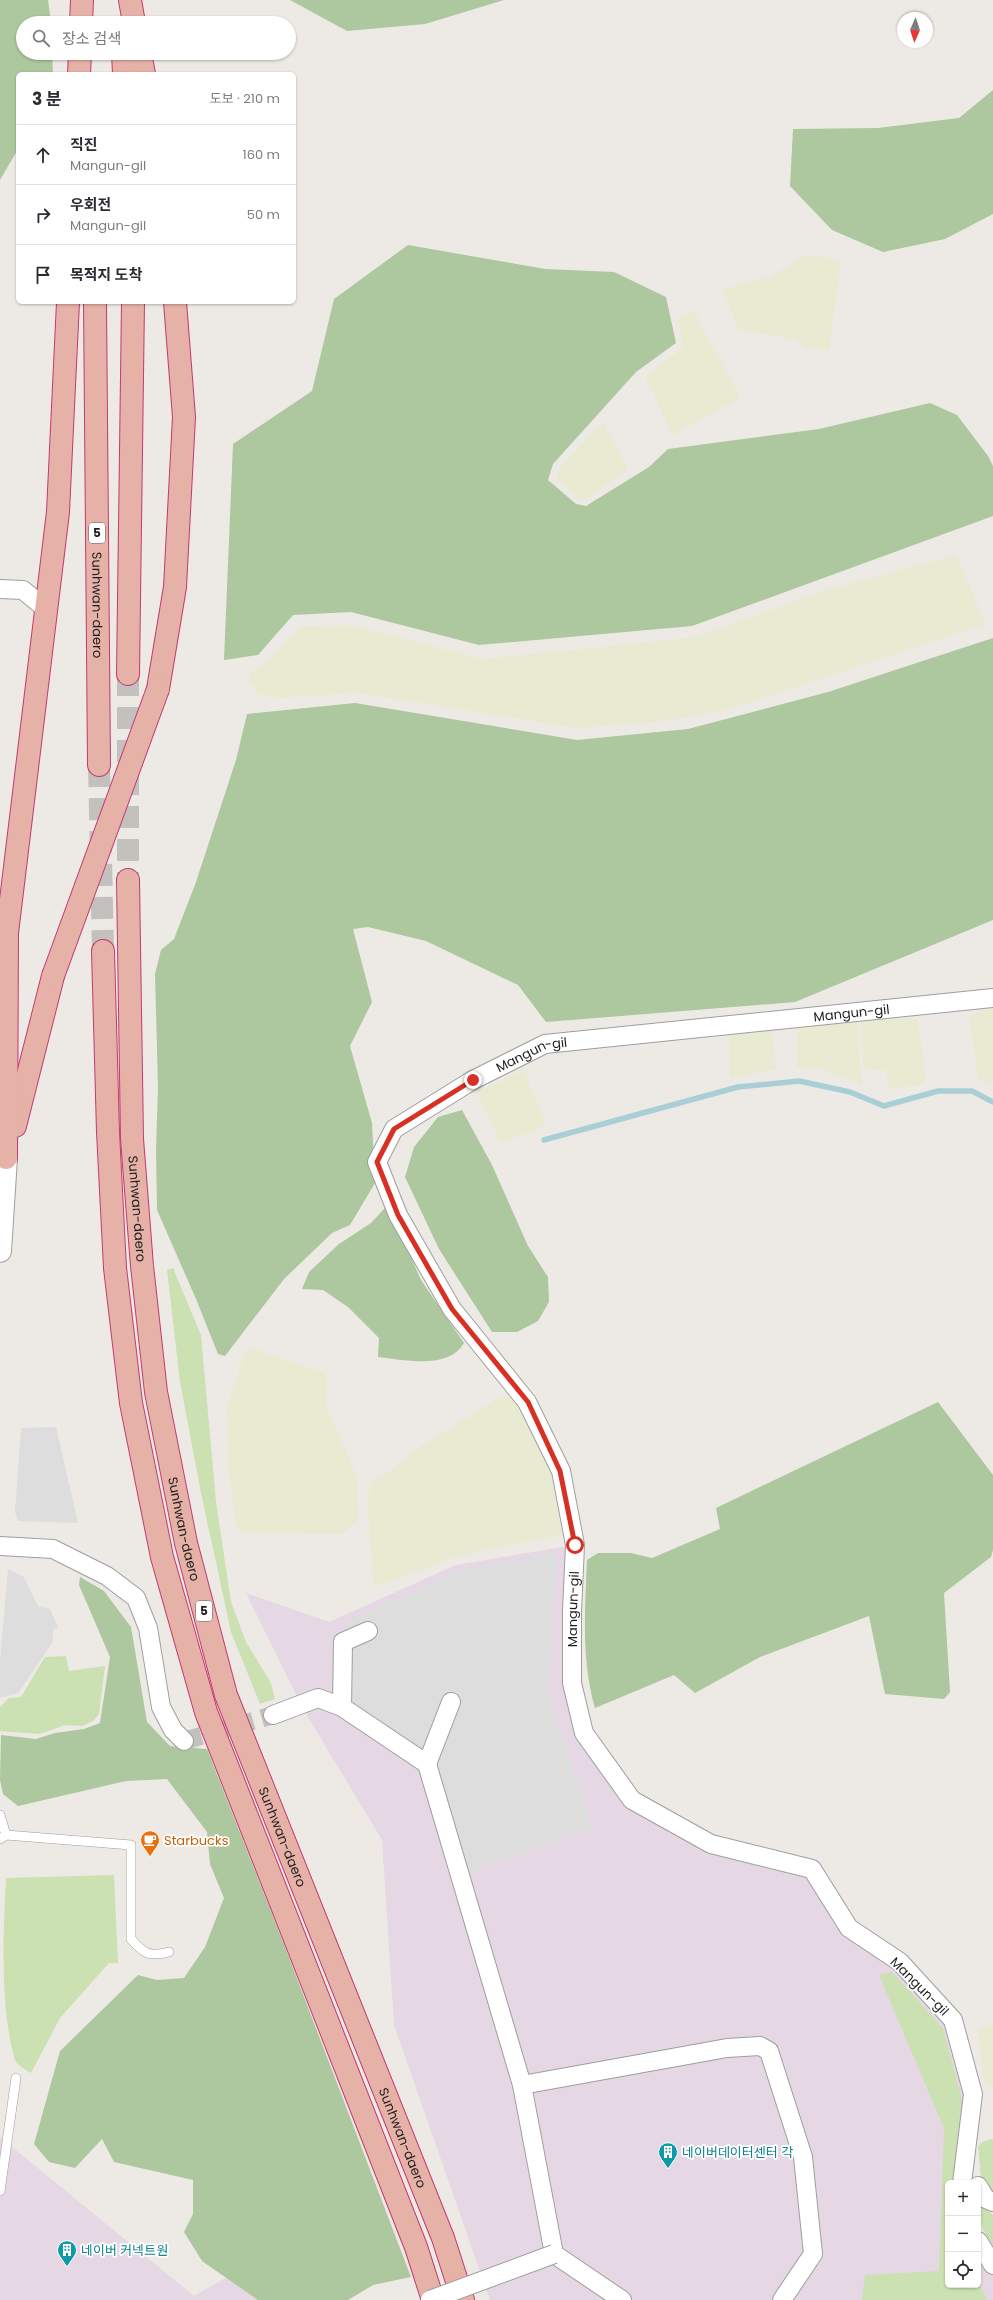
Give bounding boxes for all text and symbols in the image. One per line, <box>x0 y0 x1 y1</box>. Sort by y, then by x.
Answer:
north arrow <box>897 12 933 48</box>
search box <box>16 16 296 60</box>
icon: search <box>30 27 52 49</box>
text: 장소 검색 <box>62 28 121 49</box>
text: 3 분 <box>32 87 62 111</box>
text: 도보 · 210 m <box>210 89 280 108</box>
text: 직진 <box>70 134 98 155</box>
icon: ahead <box>32 144 54 166</box>
text: 160 m <box>243 145 280 164</box>
text: Mangun-gil <box>70 156 146 175</box>
text: 우회전 <box>70 194 111 215</box>
icon: right <box>32 204 54 226</box>
text: 50 m <box>247 205 280 224</box>
text: Mangun-gil <box>70 216 146 235</box>
icon: arrive <box>32 264 54 286</box>
text: 목적지 도착 <box>70 264 142 285</box>
road number: 5 <box>89 523 105 543</box>
street label: Sunhwan-daero <box>87 552 107 658</box>
street label: Mangun-gil <box>813 1000 890 1026</box>
street label: Mangun-gil <box>493 1033 568 1077</box>
route end <box>464 1071 482 1089</box>
street label: Sunhwan-daero <box>123 1155 151 1263</box>
street label: Sunhwan-daero <box>163 1475 205 1583</box>
route start <box>566 1536 584 1554</box>
street label: Mangun-gil <box>563 1571 584 1647</box>
road number: 5 <box>196 1601 212 1621</box>
street label: Sunhwan-daero <box>254 1784 311 1890</box>
cafe icon: Starbucks <box>139 1829 161 1857</box>
place label: Starbucks <box>164 1831 229 1850</box>
street label: Mangun-gil <box>886 1953 953 2020</box>
street label: Sunhwan-daero <box>374 2085 431 2191</box>
building icon: 네이버데이터센터 각 <box>657 2141 679 2169</box>
place label: 네이버데이터센터 각 <box>682 2143 793 2162</box>
map controls <box>945 2180 981 2288</box>
button: + <box>945 2180 981 2216</box>
button: − <box>945 2216 981 2252</box>
building icon: 네이버 커넥트원 <box>56 2239 78 2267</box>
place label: 네이버 커넥트원 <box>81 2241 168 2260</box>
button: locate <box>945 2252 981 2288</box>

